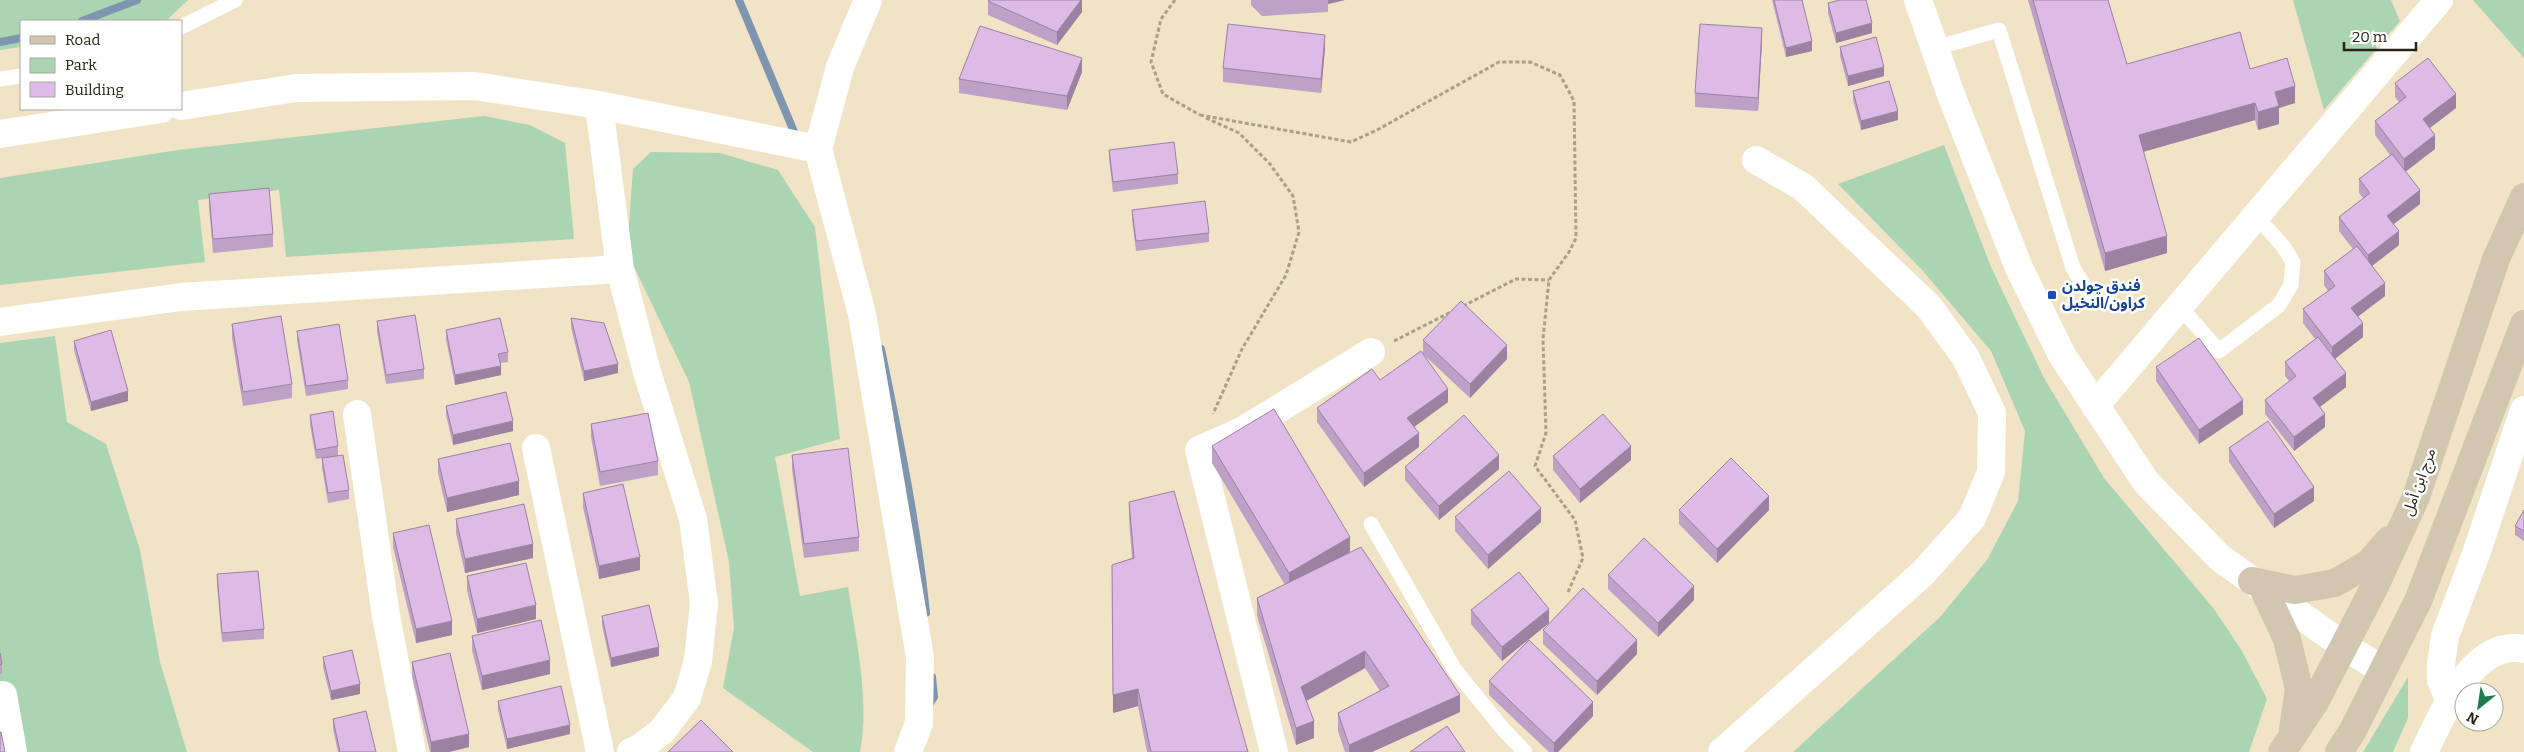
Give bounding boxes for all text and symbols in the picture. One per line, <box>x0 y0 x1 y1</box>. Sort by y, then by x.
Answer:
legend <box>20 20 182 110</box>
scale bar <box>2344 20 2416 52</box>
text: 20 m <box>2352 28 2388 46</box>
text: Road <box>65 31 100 49</box>
text: Park <box>65 56 97 74</box>
text: Building <box>65 81 124 99</box>
place label: فندق چولدن كراون/النخيل <box>2062 277 2145 312</box>
marker: فندق چولدن كراون/النخيل <box>2046 289 2058 301</box>
street label: مرج ابن أمل <box>2399 446 2442 519</box>
north arrow <box>2454 682 2504 732</box>
text: N <box>2464 708 2482 728</box>

